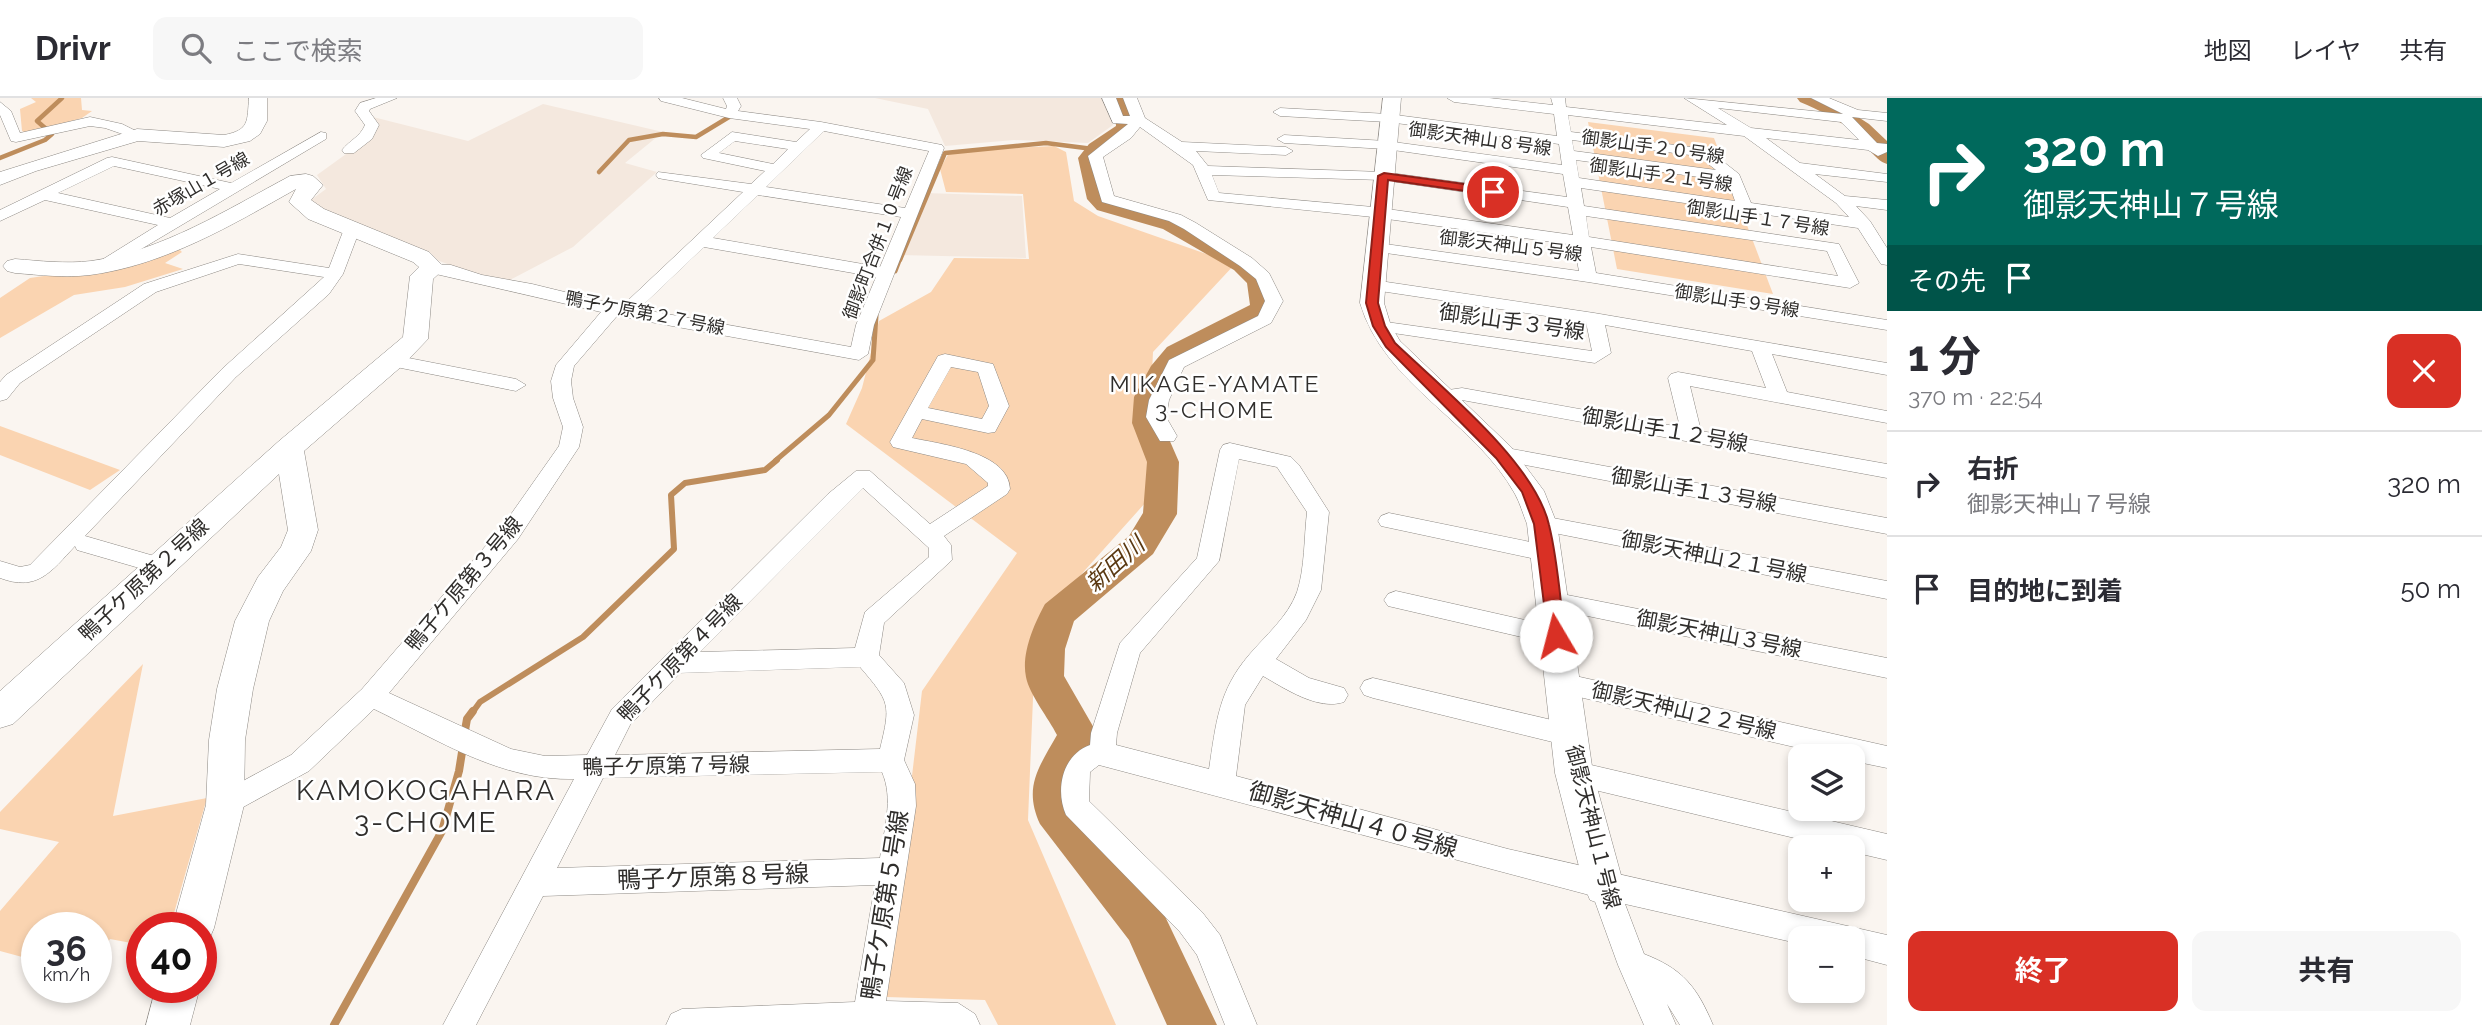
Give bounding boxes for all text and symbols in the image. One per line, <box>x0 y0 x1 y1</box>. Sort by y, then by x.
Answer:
search box <box>153 17 643 80</box>
text: Drivr <box>35 29 111 68</box>
icon: search <box>177 29 215 67</box>
text: ここで検索 <box>233 36 363 66</box>
text: 地図 <box>2204 36 2252 65</box>
text: レイヤ <box>2290 36 2361 65</box>
text: 共有 <box>2399 36 2447 65</box>
street label: 御影天神山８号線 <box>1407 118 1553 159</box>
text: 320 m <box>2023 120 2165 177</box>
street label: 御影山手２０号線 <box>1580 126 1726 167</box>
icon: right <box>1908 126 1999 217</box>
street label: 赤塚山１号線 <box>149 147 253 220</box>
street label: 御影山手２１号線 <box>1588 154 1734 195</box>
pin <box>1463 162 1523 222</box>
street label: 御影町合併１０号線 <box>839 163 916 322</box>
icon: arrive <box>1474 173 1512 211</box>
text: 御影天神山７号線 <box>2023 186 2279 223</box>
street label: 御影山手１７号線 <box>1685 196 1831 239</box>
street label: 御影天神山５号線 <box>1438 226 1584 265</box>
icon: arrive <box>2000 259 2038 297</box>
text: その先 <box>1908 266 1986 296</box>
street label: 御影山手９号線 <box>1673 280 1801 321</box>
street label: 鴨子ケ原第２７号線 <box>564 287 727 338</box>
street label: 御影山手３号線 <box>1438 299 1587 344</box>
text: 1 分 <box>1908 332 1981 381</box>
button: close <box>2387 334 2461 408</box>
district label: MIKAGE-YAMATE 3-CHOME <box>1110 370 1320 423</box>
text: 370 m · 22:54 <box>1908 383 2043 410</box>
street label: 御影山手１２号線 <box>1580 403 1750 456</box>
text: 右折 <box>1967 454 2019 484</box>
street label: 御影山手１３号線 <box>1609 463 1779 516</box>
icon: right <box>1908 465 1946 503</box>
text: 320 m <box>2387 469 2461 499</box>
text: 御影天神山７号線 <box>1967 490 2151 517</box>
street label: 鴨子ケ原第３号線 <box>400 511 527 656</box>
street label: 鴨子ケ原第２号線 <box>74 513 214 646</box>
street label: 御影天神山２１号線 <box>1619 526 1809 587</box>
water label: 新田川 <box>1080 529 1152 597</box>
icon: arrive <box>1908 570 1946 608</box>
text: 50 m <box>2400 574 2461 604</box>
text: 目的地に到着 <box>1967 576 2123 606</box>
street label: 鴨子ケ原第４号線 <box>612 589 747 727</box>
position arrow <box>1519 599 1593 673</box>
street label: 御影天神山３号線 <box>1634 605 1804 662</box>
street label: 御影天神山２２号線 <box>1589 677 1779 744</box>
street label: 御影天神山１号線 <box>1561 742 1626 911</box>
map controls <box>1788 744 1865 1003</box>
button: layers <box>1788 744 1865 821</box>
street label: 鴨子ケ原第７号線 <box>582 752 750 779</box>
district label: KAMOKOGAHARA 3-CHOME <box>296 774 556 839</box>
street label: 御影天神山４０号線 <box>1245 776 1461 863</box>
street label: 鴨子ケ原第５号線 <box>855 808 914 1002</box>
button: + <box>1788 835 1865 912</box>
street label: 鴨子ケ原第８号線 <box>617 859 809 894</box>
speed limit sign: 40 <box>126 912 217 1003</box>
button: − <box>1788 926 1865 1003</box>
text: 36 <box>46 928 87 969</box>
button: 終了 <box>1908 931 2178 1011</box>
button: 共有 <box>2192 931 2461 1011</box>
text: km/h <box>43 964 90 985</box>

